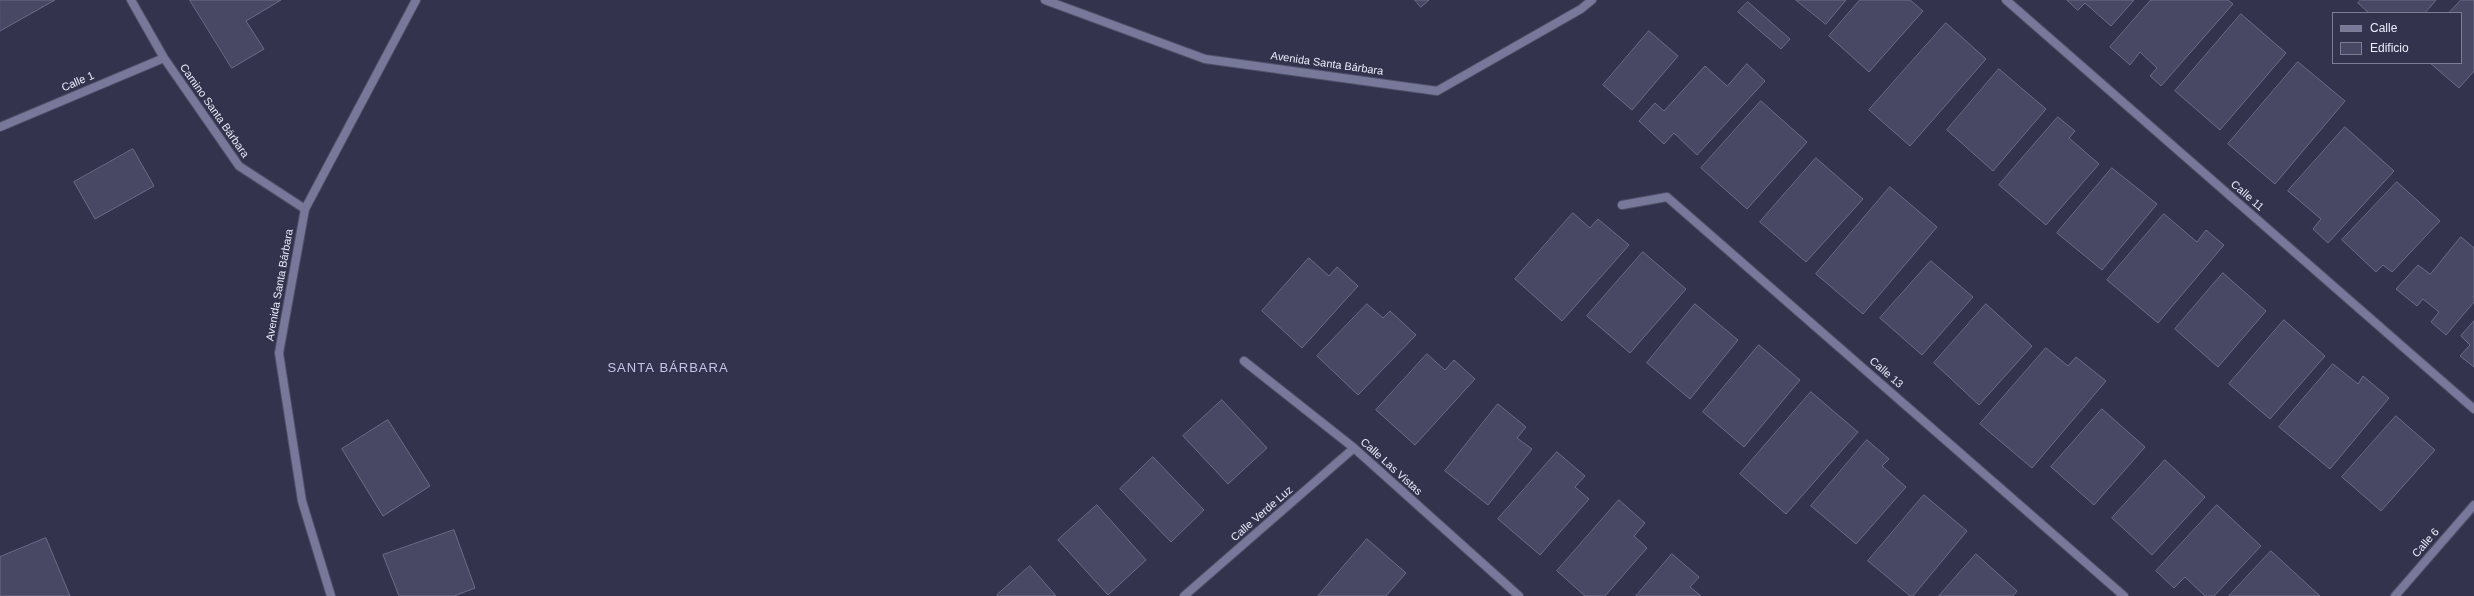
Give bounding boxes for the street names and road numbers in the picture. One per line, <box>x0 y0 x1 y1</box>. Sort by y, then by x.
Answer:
street label: Avenida Santa Bárbara <box>1270 50 1384 78</box>
street label: Camino Santa Bárbara <box>177 61 251 161</box>
street label: Calle 1 <box>60 69 96 95</box>
street label: Calle 11 <box>2228 178 2266 214</box>
street label: Avenida Santa Bárbara <box>264 228 296 342</box>
street label: Calle 13 <box>1866 355 1906 391</box>
street label: Calle Las Vistas <box>1357 436 1425 498</box>
street label: Calle Verde Luz <box>1228 484 1296 544</box>
street label: Calle 6 <box>2410 526 2442 560</box>

